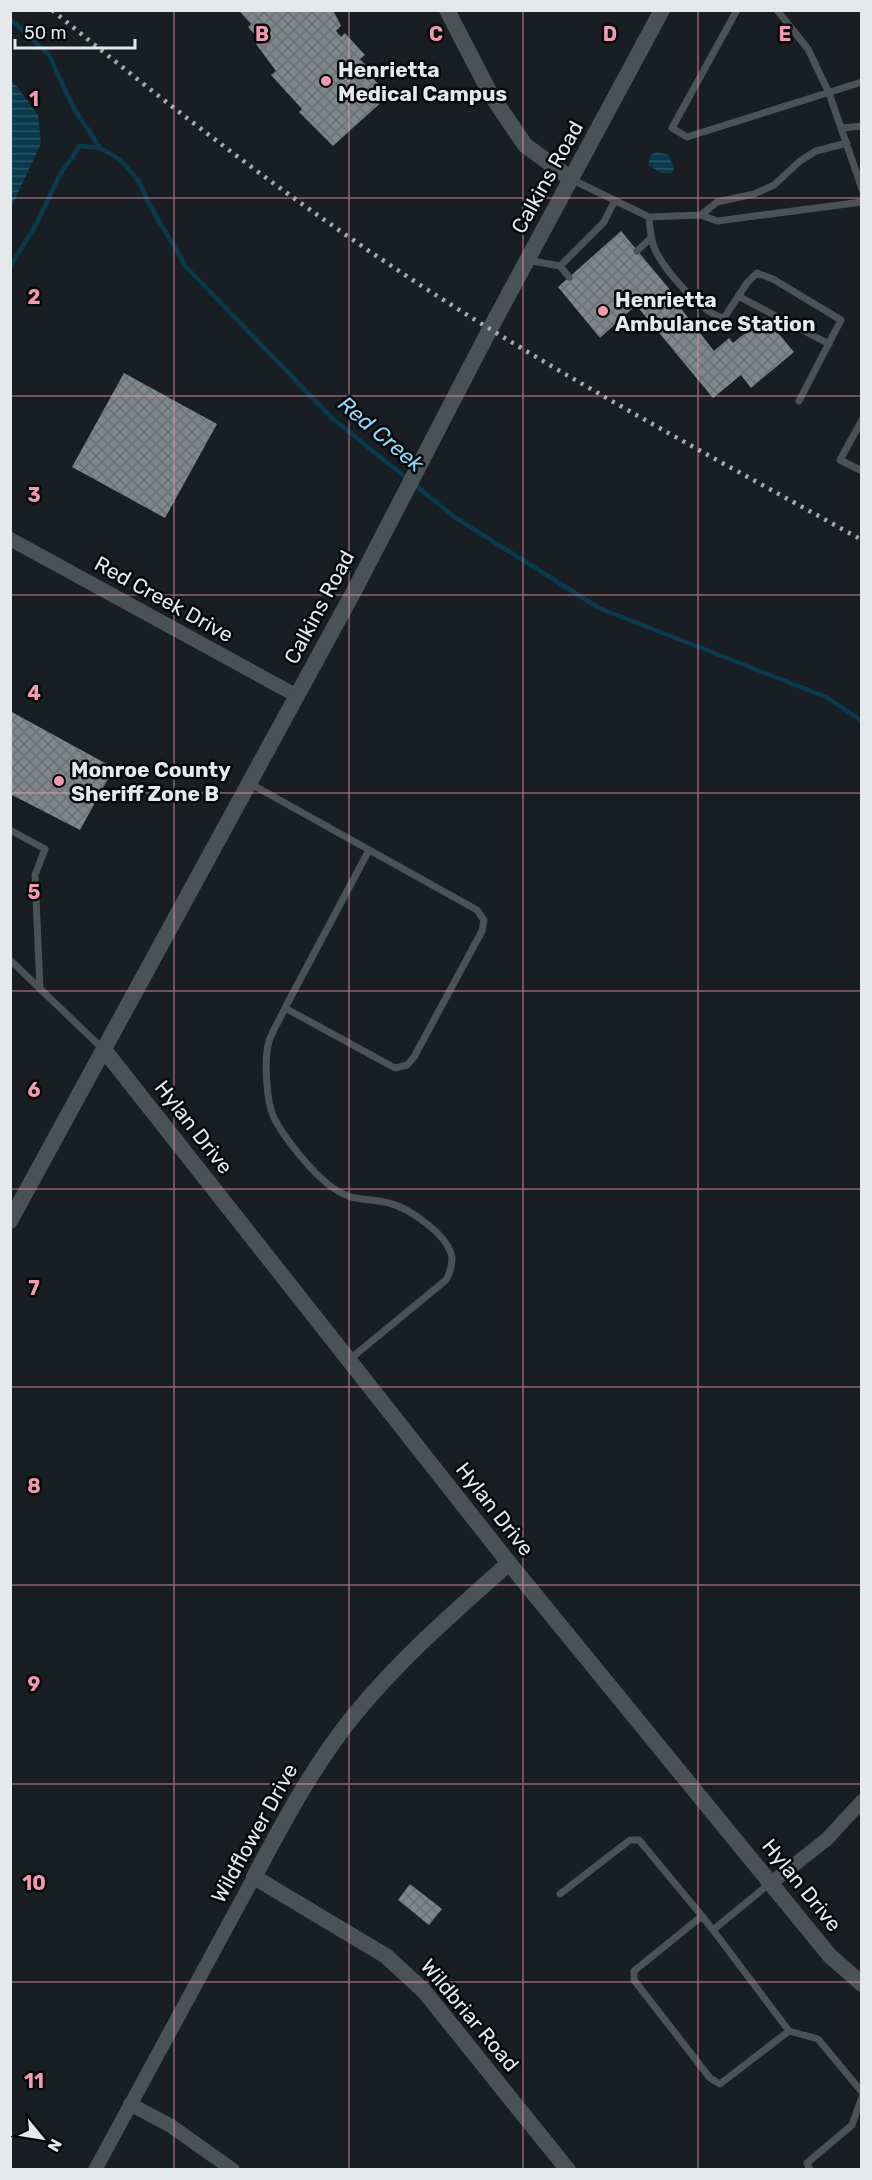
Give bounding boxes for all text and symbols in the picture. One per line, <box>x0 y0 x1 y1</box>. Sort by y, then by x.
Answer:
scale bar <box>15 12 135 50</box>
text: 50 m <box>24 22 67 44</box>
text: B <box>255 22 269 46</box>
text: C <box>429 22 443 46</box>
text: D <box>603 22 617 46</box>
text: E <box>779 22 791 46</box>
place label: Henrietta Medical Campus <box>338 57 507 106</box>
marker: Henrietta Medical Campus <box>319 74 333 88</box>
text: 1 <box>29 87 39 111</box>
street label: Calkins Road <box>506 116 588 238</box>
text: 2 <box>28 285 41 309</box>
place label: Henrietta Ambulance Station <box>615 287 815 336</box>
marker: Henrietta Ambulance Station <box>596 304 610 318</box>
water label: Red Creek <box>333 390 430 478</box>
text: 3 <box>27 483 41 507</box>
street label: Calkins Road <box>279 546 359 668</box>
street label: Red Creek Drive <box>90 551 238 647</box>
text: 4 <box>27 681 41 705</box>
place label: Monroe County Sheriff Zone B <box>71 757 231 806</box>
marker: Monroe County Sheriff Zone B <box>52 774 66 788</box>
text: 5 <box>28 880 41 904</box>
street label: Hylan Drive <box>150 1075 238 1179</box>
text: 6 <box>27 1078 41 1102</box>
text: 7 <box>28 1276 40 1300</box>
street label: Hylan Drive <box>451 1457 539 1561</box>
text: 8 <box>27 1474 41 1498</box>
text: 9 <box>28 1672 41 1696</box>
street label: Wildflower Drive <box>205 1759 303 1907</box>
street label: Hylan Drive <box>757 1834 847 1936</box>
text: 10 <box>22 1871 46 1895</box>
street label: Wildbriar Road <box>416 1954 524 2076</box>
text: 11 <box>24 2069 44 2093</box>
north arrow <box>12 2108 72 2168</box>
text: N <box>43 2136 66 2155</box>

